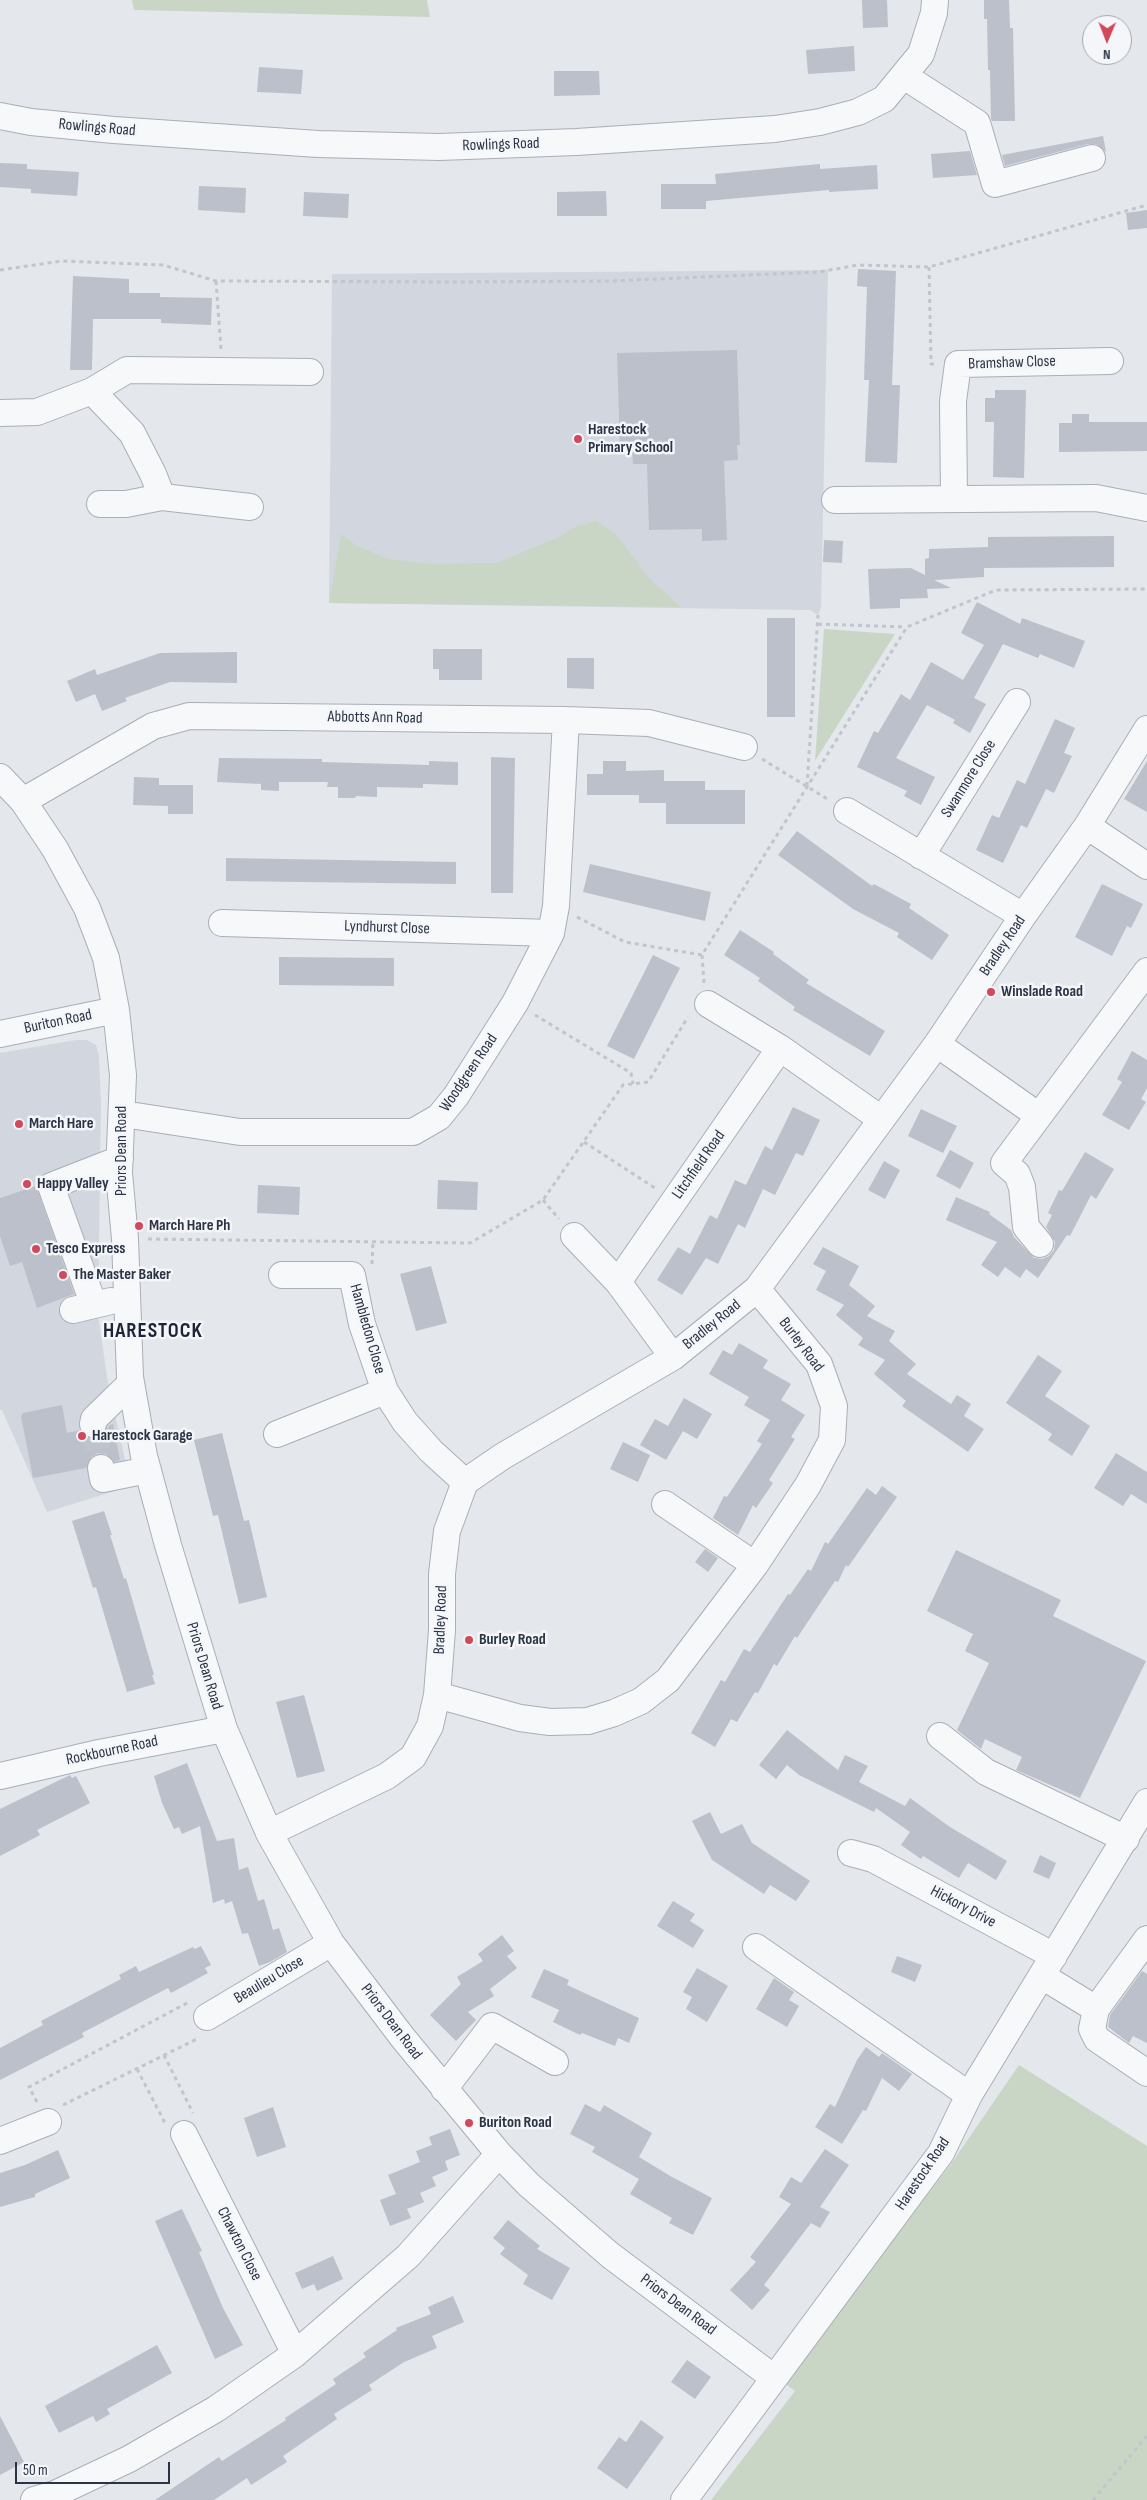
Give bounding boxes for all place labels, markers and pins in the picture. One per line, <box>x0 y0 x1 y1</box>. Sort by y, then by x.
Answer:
place label: Harestock Primary School <box>588 420 673 458</box>
marker: Harestock Primary School <box>572 433 584 445</box>
place label: Winslade Road <box>1001 982 1083 1002</box>
marker: Winslade Road <box>985 986 997 998</box>
place label: March Hare <box>29 1114 93 1134</box>
marker: March Hare <box>13 1118 25 1130</box>
place label: Happy Valley <box>37 1174 109 1194</box>
marker: Happy Valley <box>21 1178 33 1190</box>
place label: March Hare Ph <box>149 1216 230 1236</box>
marker: March Hare Ph <box>133 1220 145 1232</box>
place label: Tesco Express <box>46 1239 125 1259</box>
marker: Tesco Express <box>30 1243 42 1255</box>
place label: The Master Baker <box>73 1265 171 1285</box>
marker: The Master Baker <box>57 1269 69 1281</box>
place label: Harestock Garage <box>92 1426 193 1446</box>
marker: Harestock Garage <box>76 1430 88 1442</box>
place label: Burley Road <box>479 1630 546 1650</box>
marker: Burley Road <box>463 1634 475 1646</box>
place label: Buriton Road <box>479 2113 552 2133</box>
marker: Buriton Road <box>463 2117 475 2129</box>

